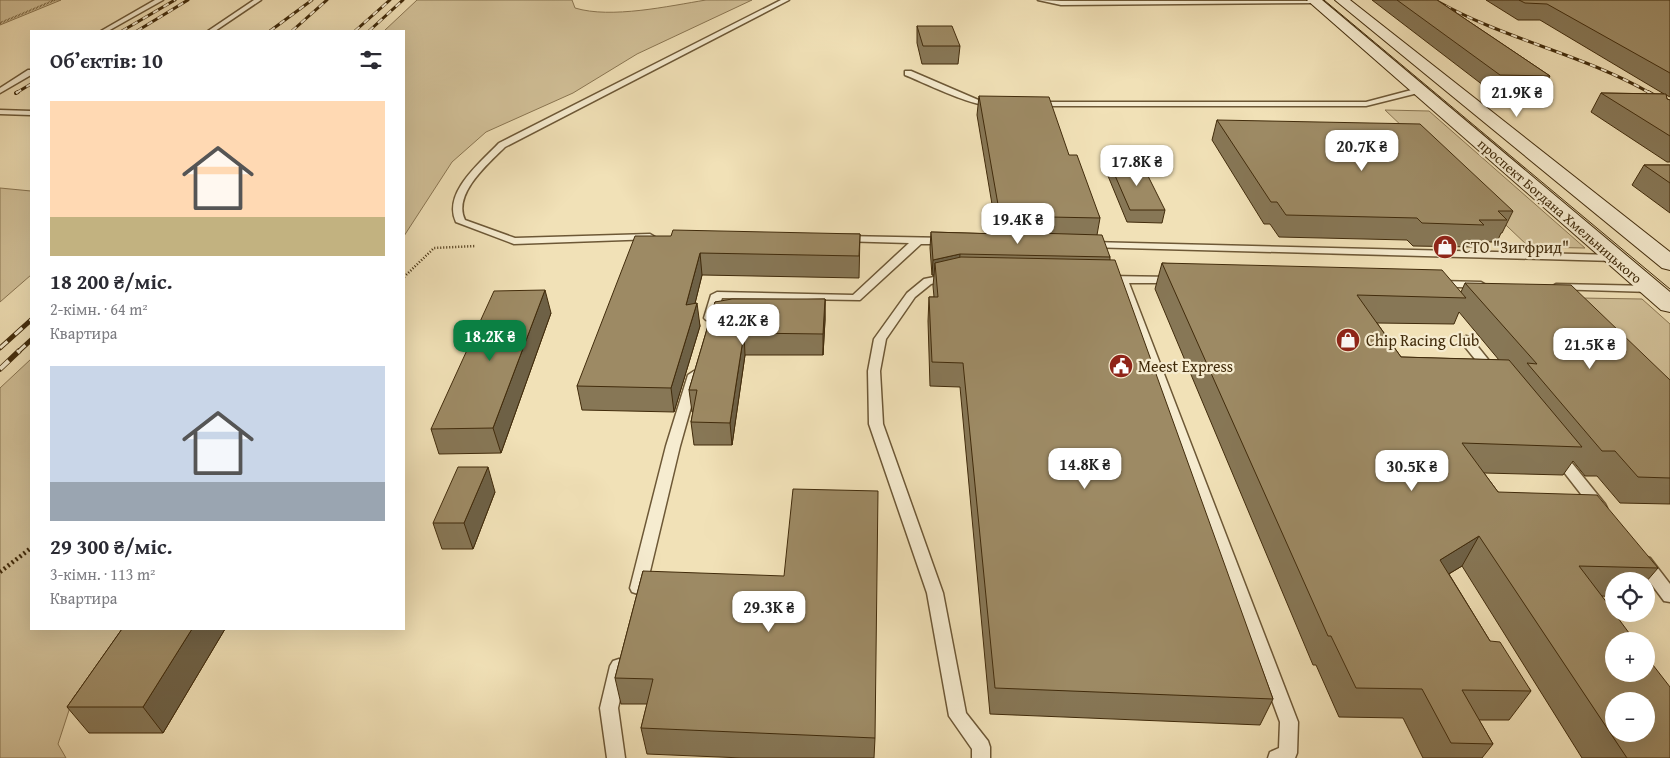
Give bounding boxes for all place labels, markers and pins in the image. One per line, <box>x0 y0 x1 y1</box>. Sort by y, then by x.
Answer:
pin: 21.9K ₴ <box>1471 76 1563 118</box>
pin: 20.7K ₴ <box>1316 130 1408 172</box>
pin: 17.8K ₴ <box>1091 144 1183 187</box>
pin: 19.4K ₴ <box>972 202 1064 245</box>
shop icon: СТО "Зигфрид" <box>1432 234 1458 260</box>
place label: СТО "Зигфрид" <box>1462 235 1569 259</box>
pin: 42.2K ₴ <box>697 304 789 346</box>
pin: 18.2K ₴ <box>444 320 536 362</box>
shop icon: Chip Racing Club <box>1335 327 1361 353</box>
place label: Chip Racing Club <box>1366 328 1479 352</box>
pin: 21.5K ₴ <box>1544 328 1636 370</box>
public building icon: Meest Express <box>1108 353 1134 379</box>
place label: Meest Express <box>1138 354 1233 378</box>
pin: 14.8K ₴ <box>1039 448 1131 490</box>
pin: 30.5K ₴ <box>1366 450 1458 492</box>
pin: 29.3K ₴ <box>723 590 815 633</box>

